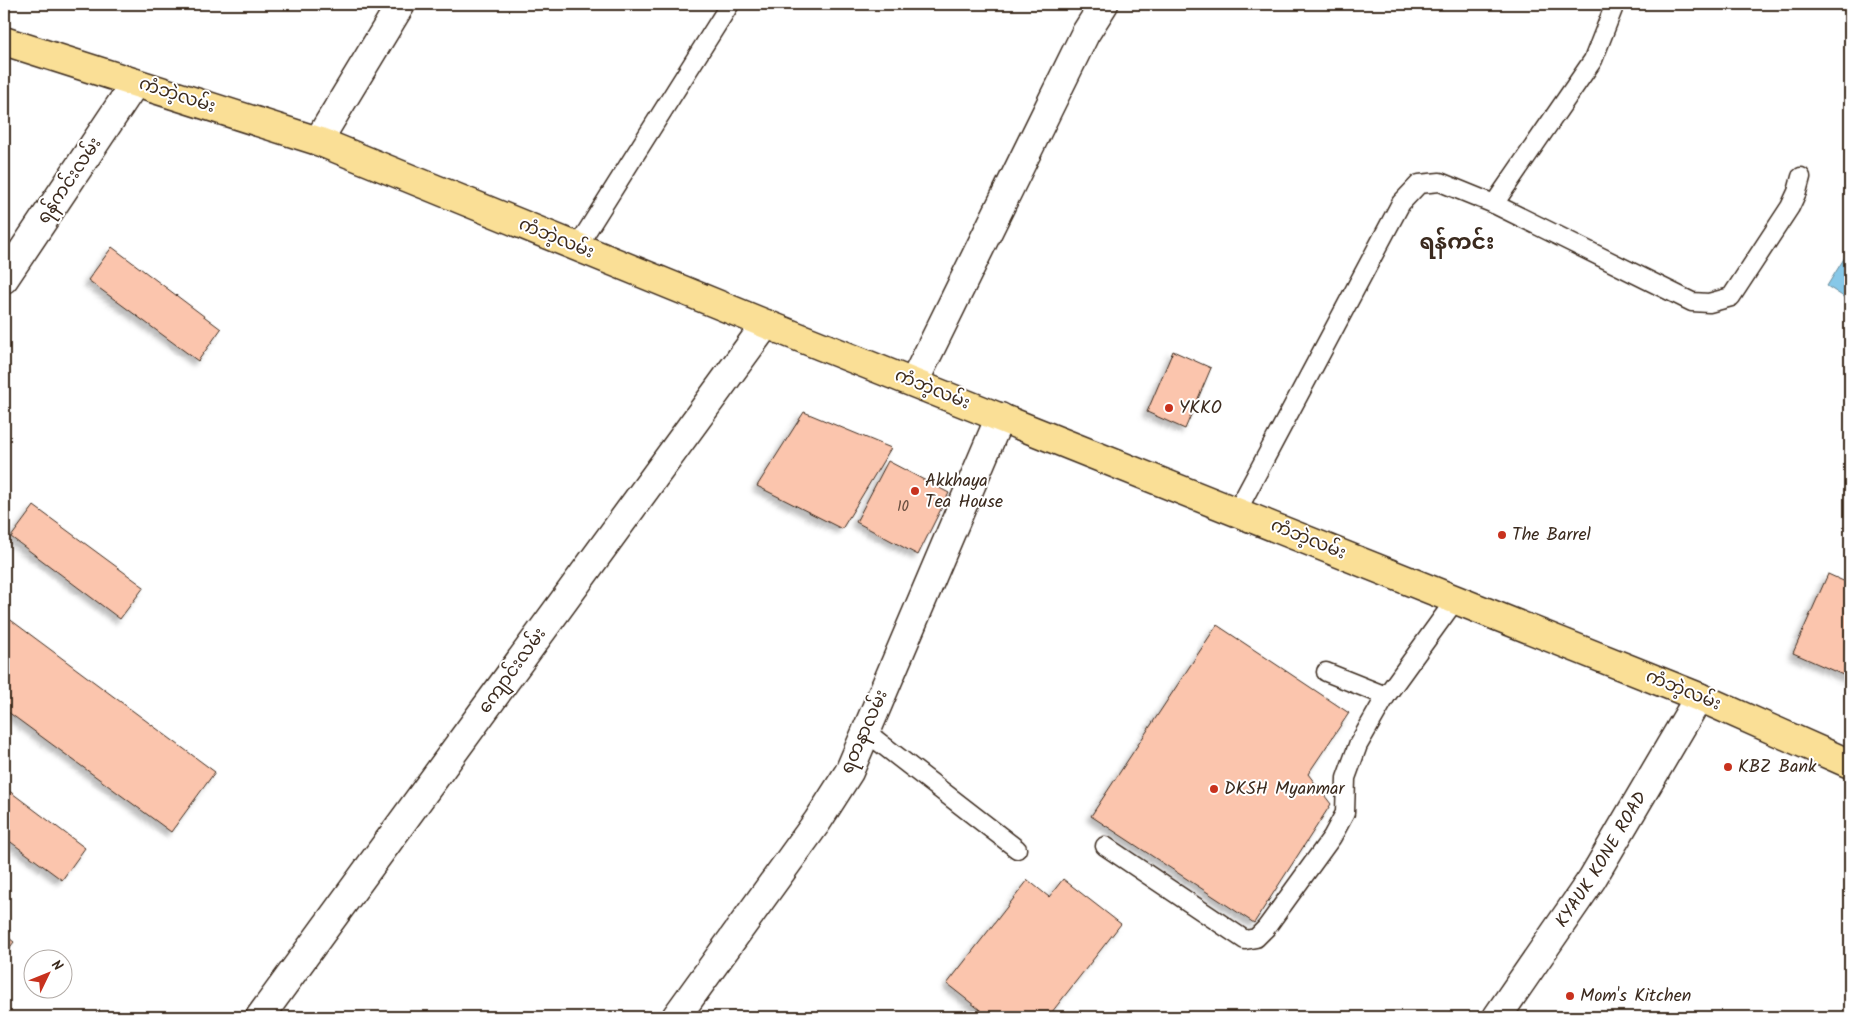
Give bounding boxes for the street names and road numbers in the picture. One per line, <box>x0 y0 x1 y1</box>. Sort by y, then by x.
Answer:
street label: ကံဘဲ့လမ်း <box>135 70 219 122</box>
street label: ရန်ကင်းလမ်း <box>30 132 110 230</box>
street label: ကံဘဲ့လမ်း <box>514 211 598 267</box>
street label: ကံဘဲ့လမ်း <box>890 362 974 418</box>
street label: ကံဘဲ့လမ်း <box>1266 512 1350 568</box>
street label: ကျောင်းလမ်း <box>472 622 554 720</box>
street label: ကံဘဲ့လမ်း <box>1641 663 1725 719</box>
street label: ရတနာလမ်း <box>834 685 896 779</box>
street label: KYAUK KONE ROAD <box>1548 785 1655 934</box>

